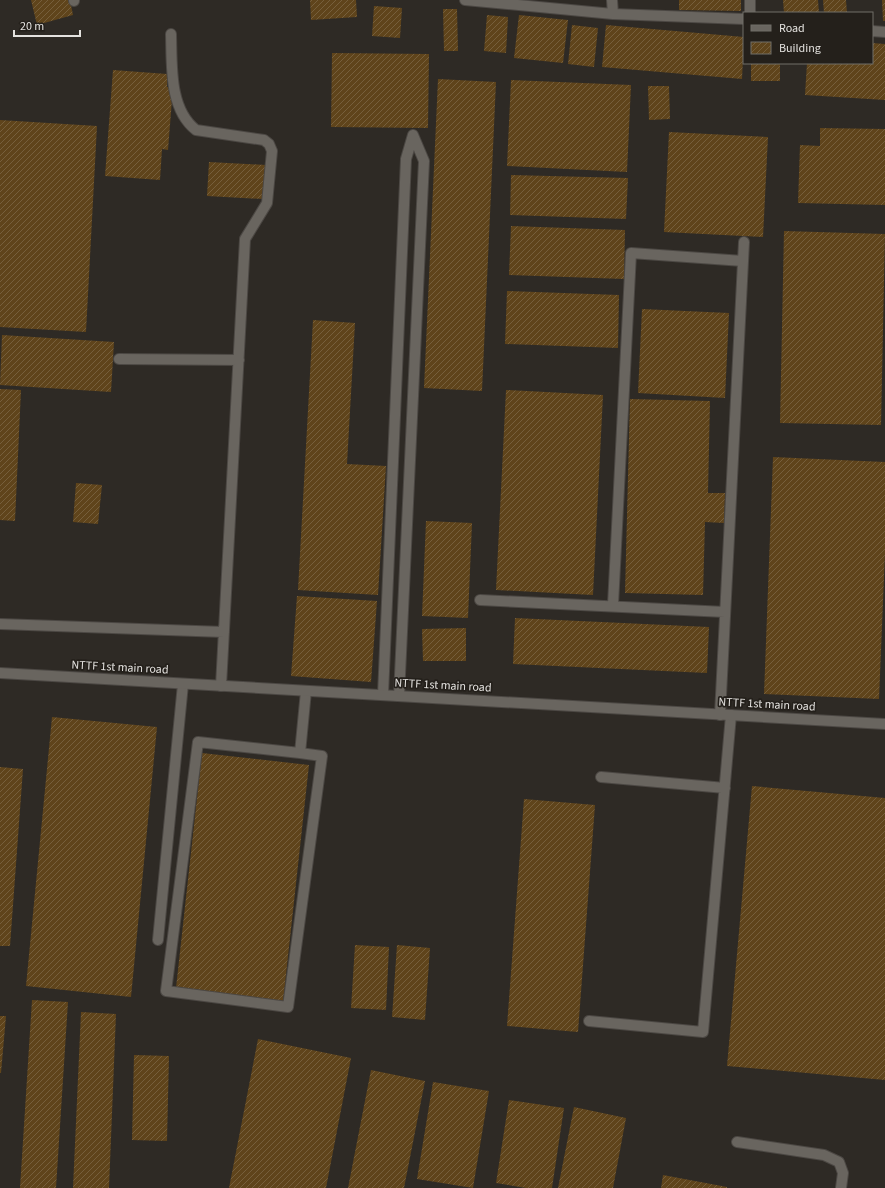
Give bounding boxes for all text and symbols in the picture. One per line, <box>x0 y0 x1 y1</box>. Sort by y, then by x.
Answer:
scale bar <box>14 12 80 38</box>
legend <box>743 12 873 64</box>
text: 20 m <box>20 18 44 35</box>
text: Road <box>779 20 805 37</box>
text: Building <box>779 40 821 57</box>
street label: NTTF 1st main road <box>71 656 169 679</box>
street label: NTTF 1st main road <box>394 674 492 697</box>
street label: NTTF 1st main road <box>718 693 816 716</box>

